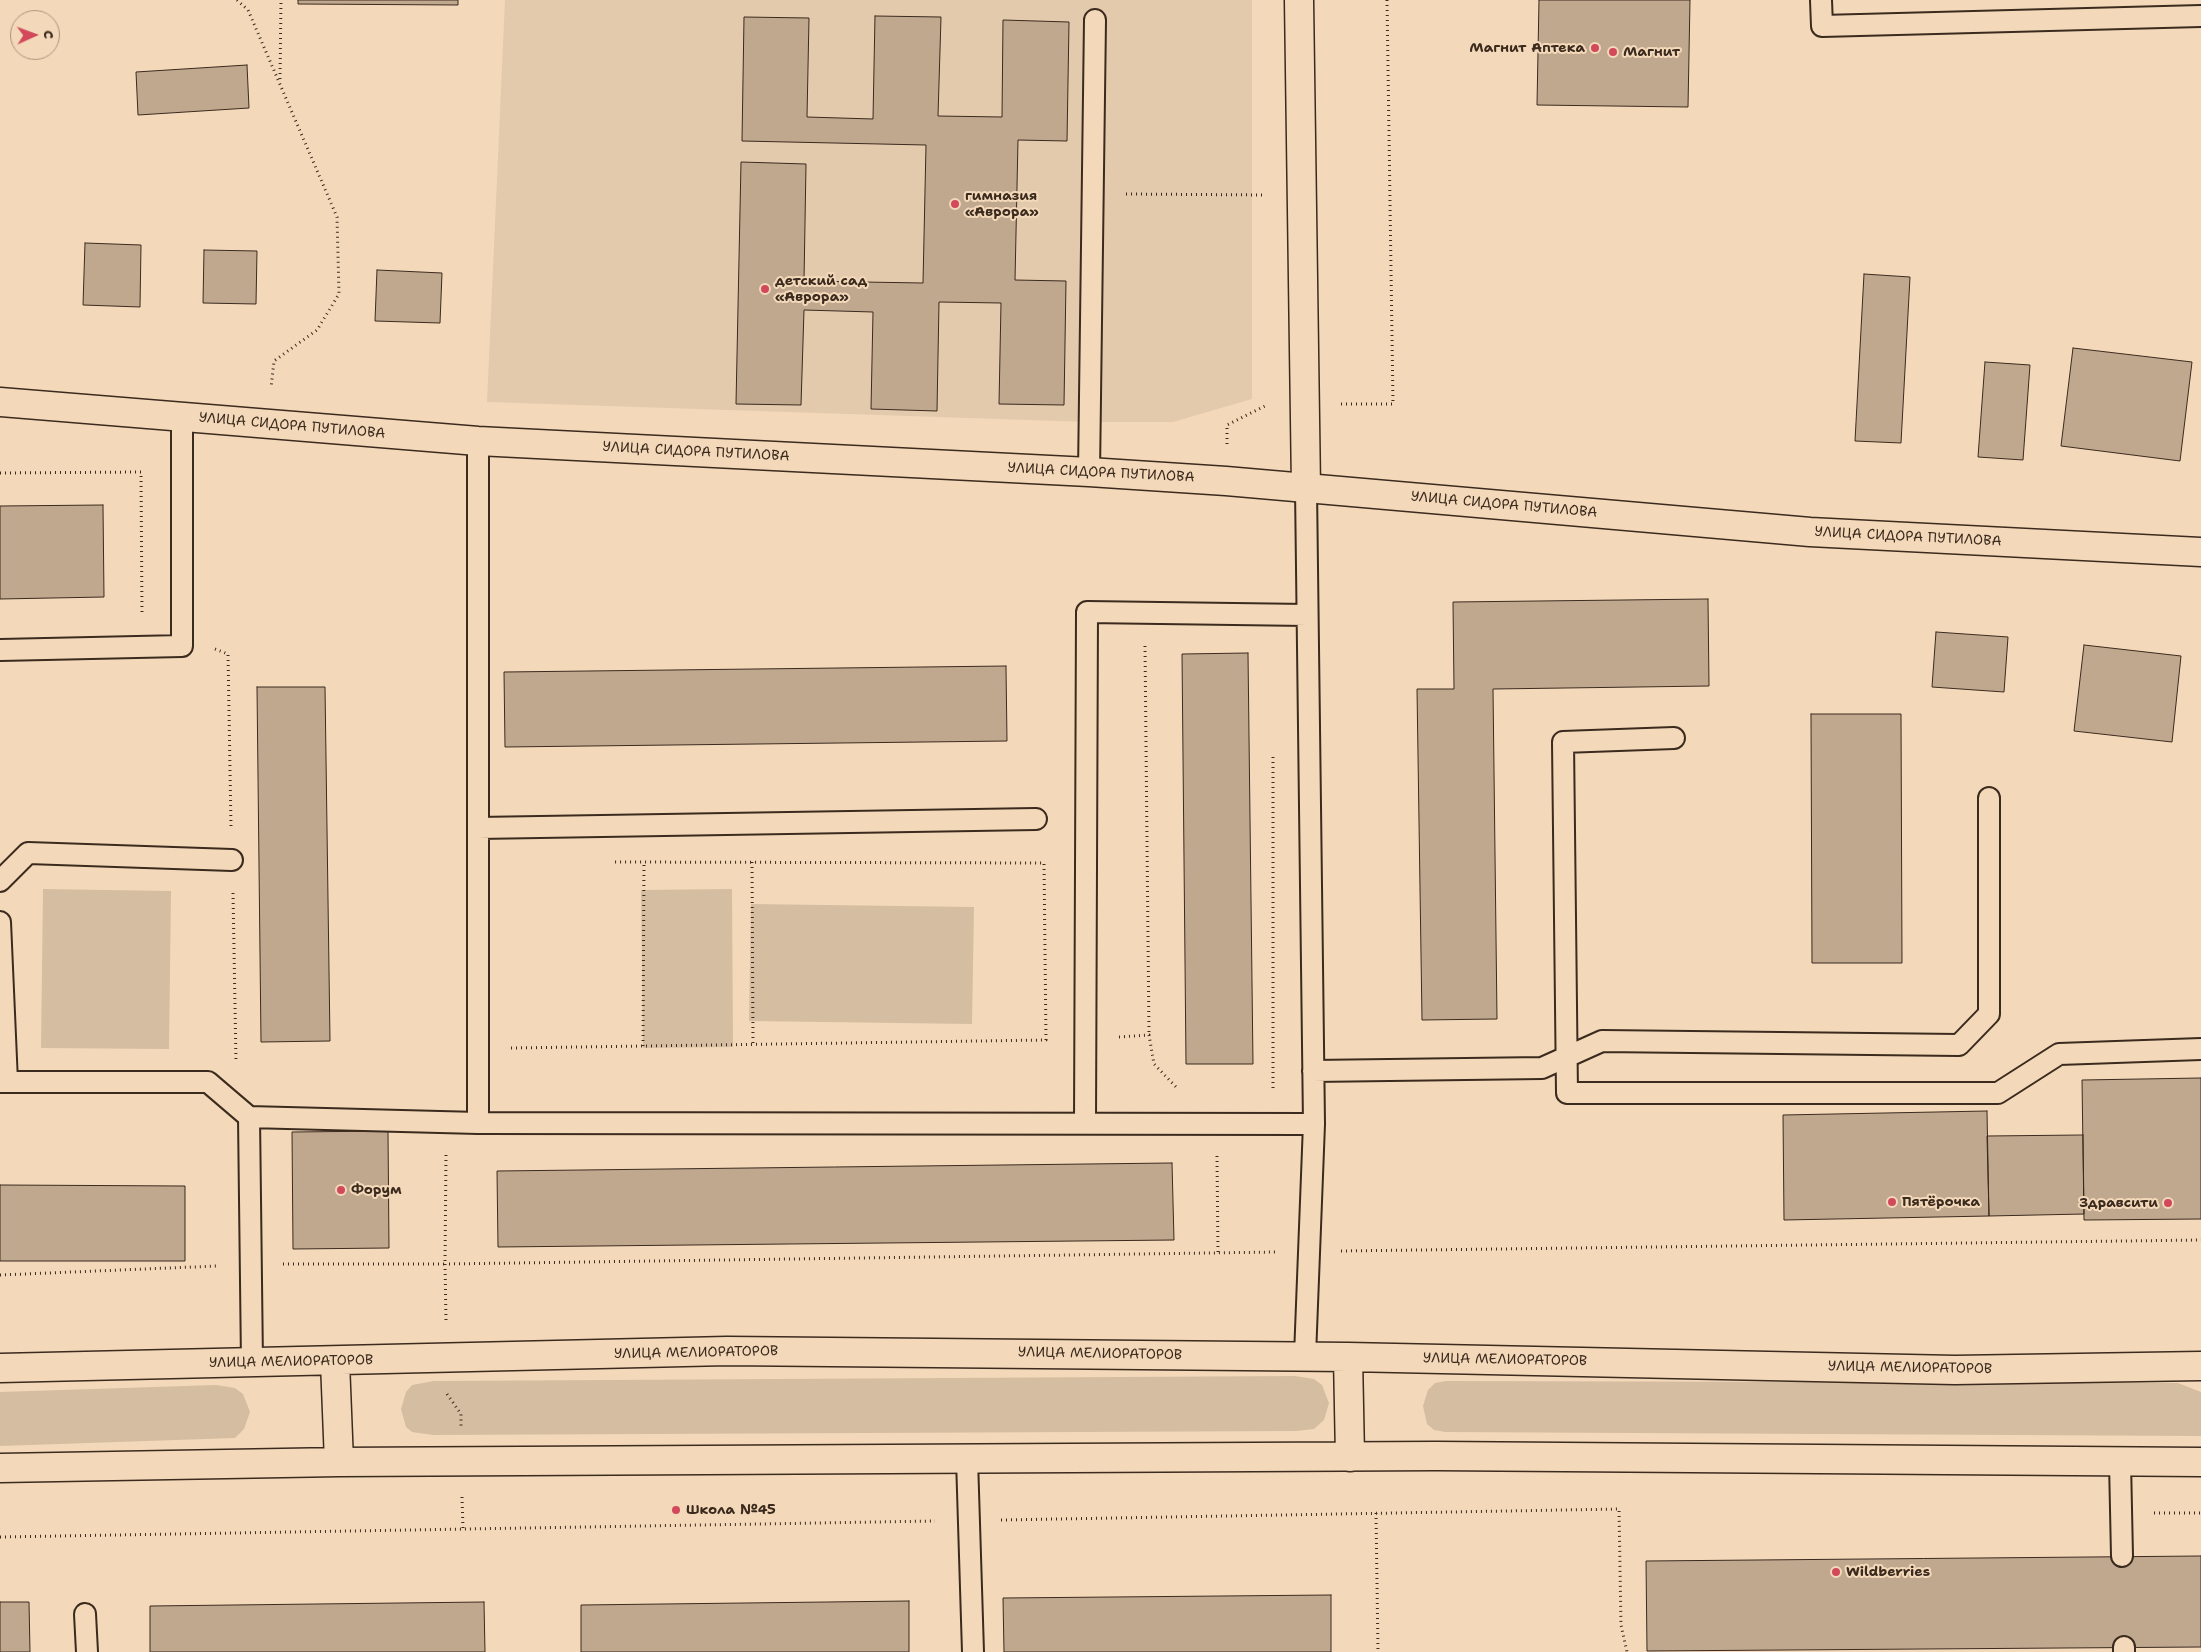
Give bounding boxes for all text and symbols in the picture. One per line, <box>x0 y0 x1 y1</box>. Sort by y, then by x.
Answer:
north arrow <box>10 10 60 60</box>
text: С <box>40 30 58 39</box>
place label: Магнит Аптека <box>1469 40 1585 56</box>
marker: Магнит Аптека <box>1589 42 1601 54</box>
place label: Магнит <box>1623 44 1680 60</box>
marker: Магнит <box>1607 46 1619 58</box>
place label: гимназия «Аврора» <box>965 188 1039 220</box>
marker: гимназия «Аврора» <box>949 198 961 210</box>
place label: детский сад «Аврора» <box>775 273 867 306</box>
marker: детский сад «Аврора» <box>759 283 771 295</box>
street label: УЛИЦА СИДОРА ПУТИЛОВА <box>198 409 386 443</box>
street label: УЛИЦА СИДОРА ПУТИЛОВА <box>602 439 790 465</box>
street label: УЛИЦА СИДОРА ПУТИЛОВА <box>1007 460 1195 486</box>
street label: УЛИЦА СИДОРА ПУТИЛОВА <box>1410 488 1598 522</box>
street label: УЛИЦА СИДОРА ПУТИЛОВА <box>1814 524 2002 550</box>
place label: Форум <box>351 1182 402 1198</box>
marker: Форум <box>335 1184 347 1196</box>
place label: Пятёрочка <box>1902 1194 1980 1210</box>
place label: Здравсити <box>2080 1195 2158 1211</box>
marker: Пятёрочка <box>1886 1196 1898 1208</box>
marker: Здравсити <box>2162 1197 2174 1209</box>
street label: УЛИЦА МЕЛИОРАТОРОВ <box>614 1343 778 1363</box>
street label: УЛИЦА МЕЛИОРАТОРОВ <box>1018 1344 1182 1364</box>
street label: УЛИЦА МЕЛИОРАТОРОВ <box>1423 1350 1587 1370</box>
street label: УЛИЦА МЕЛИОРАТОРОВ <box>209 1352 373 1372</box>
street label: УЛИЦА МЕЛИОРАТОРОВ <box>1828 1358 1992 1378</box>
place label: Школа №45 <box>686 1502 776 1518</box>
marker: Школа №45 <box>670 1504 682 1516</box>
place label: Wildberries <box>1846 1564 1930 1580</box>
marker: Wildberries <box>1830 1566 1842 1578</box>

